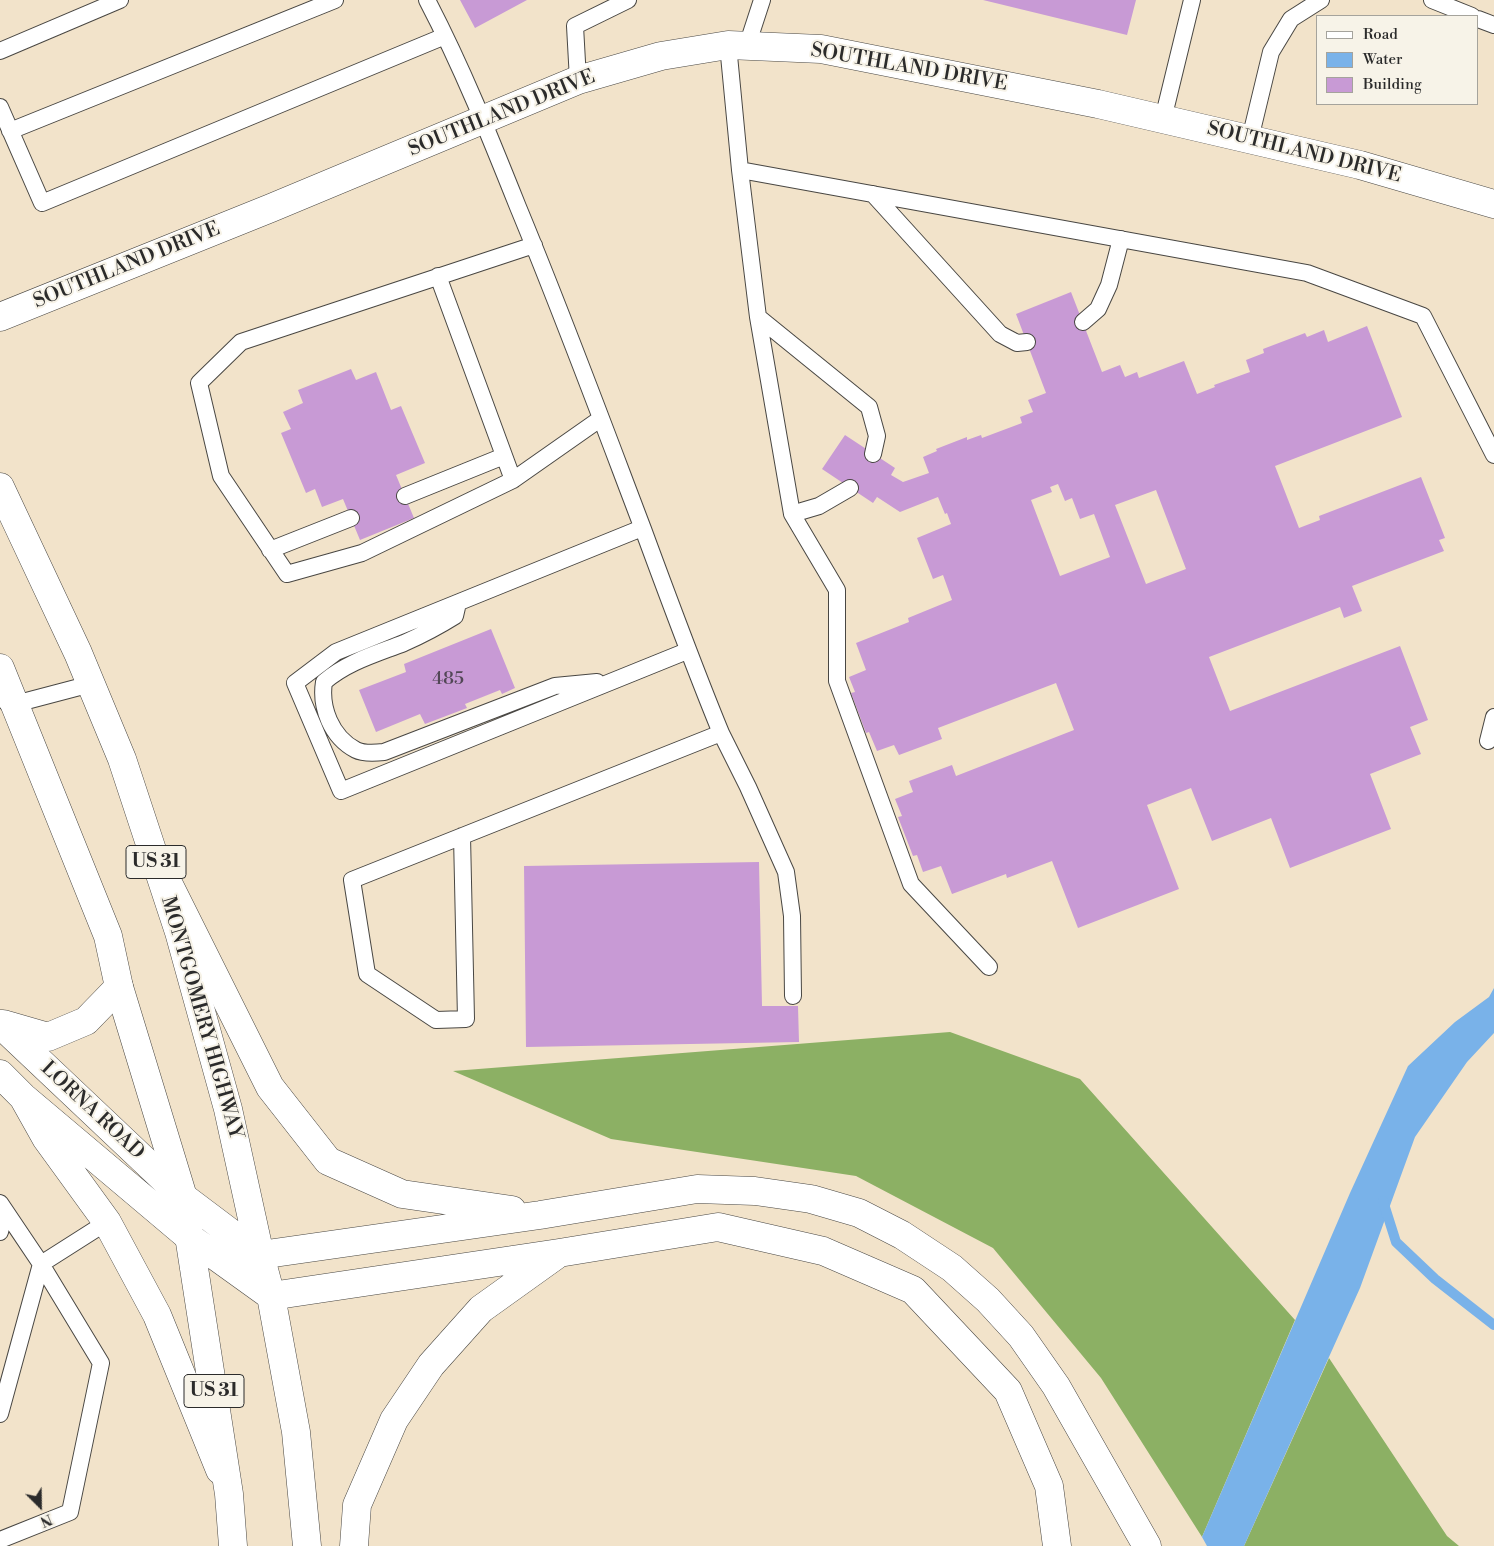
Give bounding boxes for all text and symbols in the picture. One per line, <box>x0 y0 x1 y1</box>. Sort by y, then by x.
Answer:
legend <box>1316 15 1479 105</box>
text: Road <box>1363 25 1398 44</box>
street label: SOUTHLAND DRIVE <box>809 39 1009 97</box>
text: Water <box>1363 50 1402 69</box>
street label: SOUTHLAND DRIVE <box>405 66 599 162</box>
text: Building <box>1363 75 1422 94</box>
street label: SOUTHLAND DRIVE <box>1204 117 1404 189</box>
street label: SOUTHLAND DRIVE <box>30 218 224 314</box>
house number: 485 <box>432 669 464 691</box>
road number: US 31 <box>126 846 186 879</box>
street label: MONTGOMERY HIGHWAY <box>155 894 247 1142</box>
street label: LORNA ROAD <box>35 1057 149 1165</box>
road number: US 31 <box>184 1374 244 1408</box>
north arrow <box>15 1481 65 1531</box>
text: N <box>37 1509 54 1530</box>

